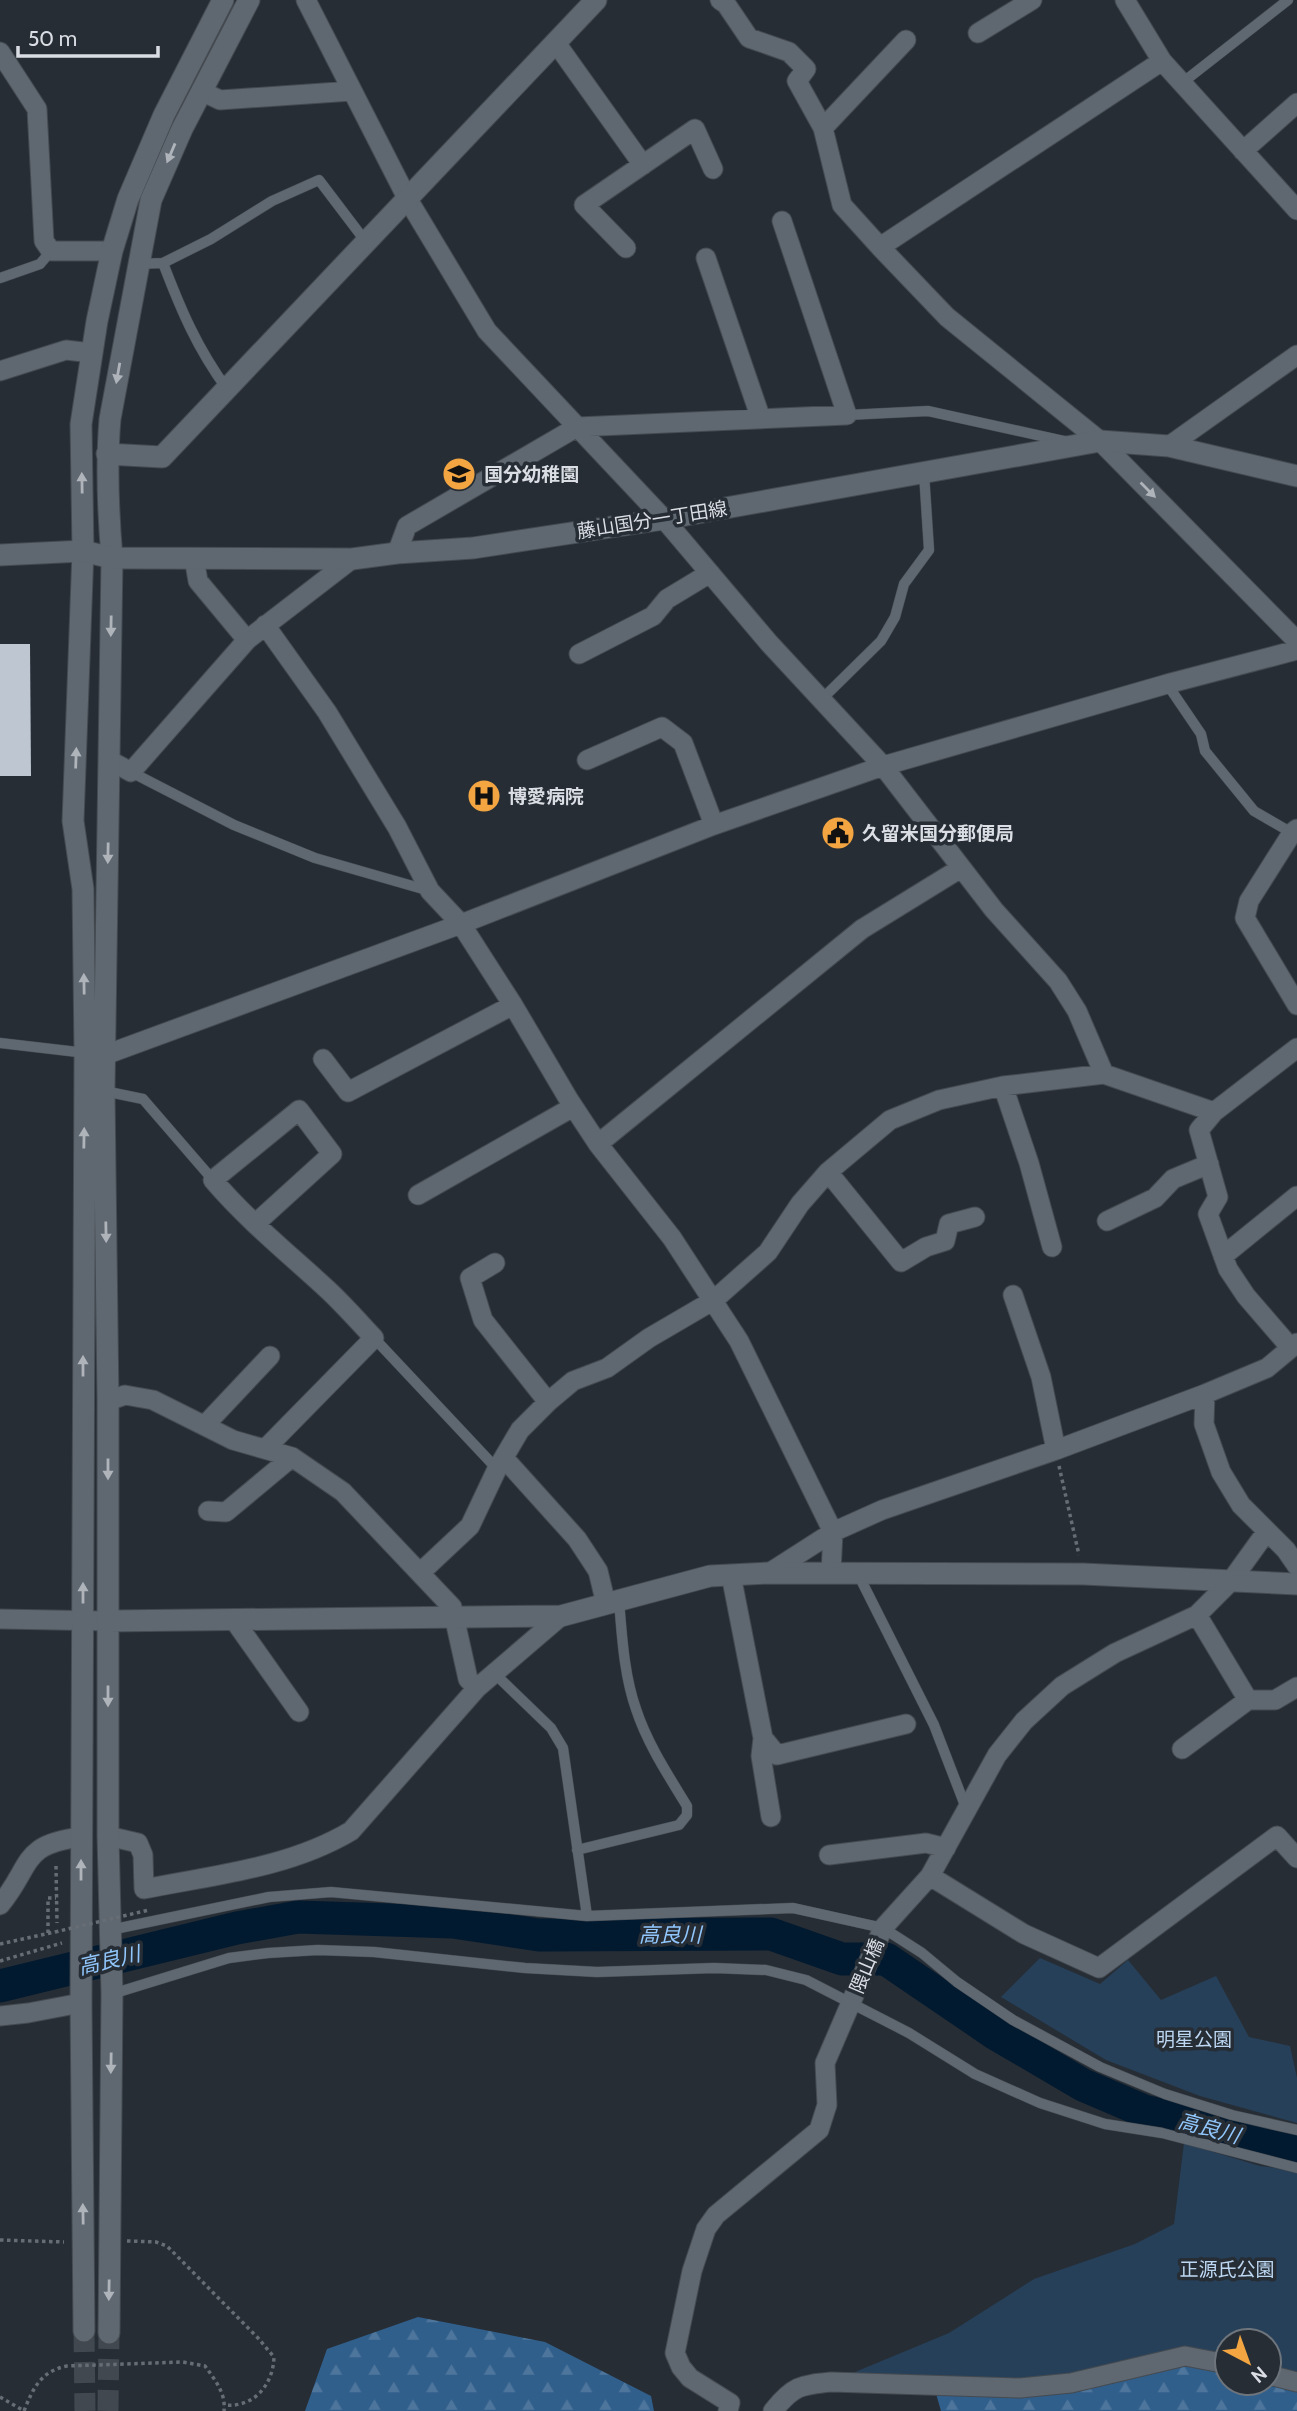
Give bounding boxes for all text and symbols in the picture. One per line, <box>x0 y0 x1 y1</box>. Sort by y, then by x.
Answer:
scale bar <box>18 14 158 58</box>
text: 50 m <box>28 26 77 51</box>
one-way arrow <box>165 142 176 163</box>
one-way arrow <box>112 362 123 384</box>
school or university icon: 国分幼稚園 <box>440 455 478 493</box>
place label: 国分幼稚園 <box>484 463 579 486</box>
one-way arrow <box>76 472 88 494</box>
one-way arrow <box>1139 481 1155 498</box>
street label: 藤山国分一丁田線 <box>575 497 729 543</box>
one-way arrow <box>105 615 117 637</box>
one-way arrow <box>70 746 81 768</box>
hospital icon: 博愛病院 <box>465 777 503 815</box>
place label: 博愛病院 <box>508 785 584 808</box>
public building icon: 久留米国分郵便局 <box>819 814 857 852</box>
place label: 久留米国分郵便局 <box>862 822 1014 845</box>
one-way arrow <box>102 842 114 864</box>
one-way arrow <box>78 973 90 995</box>
one-way arrow <box>78 1127 90 1149</box>
one-way arrow <box>100 1222 112 1244</box>
one-way arrow <box>77 1354 89 1376</box>
one-way arrow <box>102 1458 114 1480</box>
one-way arrow <box>77 1582 89 1604</box>
one-way arrow <box>102 1686 114 1708</box>
one-way arrow <box>75 1858 87 1880</box>
water label: 高良川 <box>639 1922 703 1947</box>
street label: 隈山橋 <box>845 1935 889 1997</box>
water label: 高良川 <box>75 1940 144 1979</box>
park label: 明星公園 <box>1156 2028 1232 2051</box>
one-way arrow <box>105 2052 117 2074</box>
water label: 高良川 <box>1175 2108 1245 2149</box>
one-way arrow <box>77 2203 89 2225</box>
park label: 正源氏公園 <box>1179 2258 1275 2281</box>
one-way arrow <box>103 2279 115 2301</box>
north arrow <box>1213 2327 1283 2397</box>
text: N <box>1246 2361 1271 2388</box>

